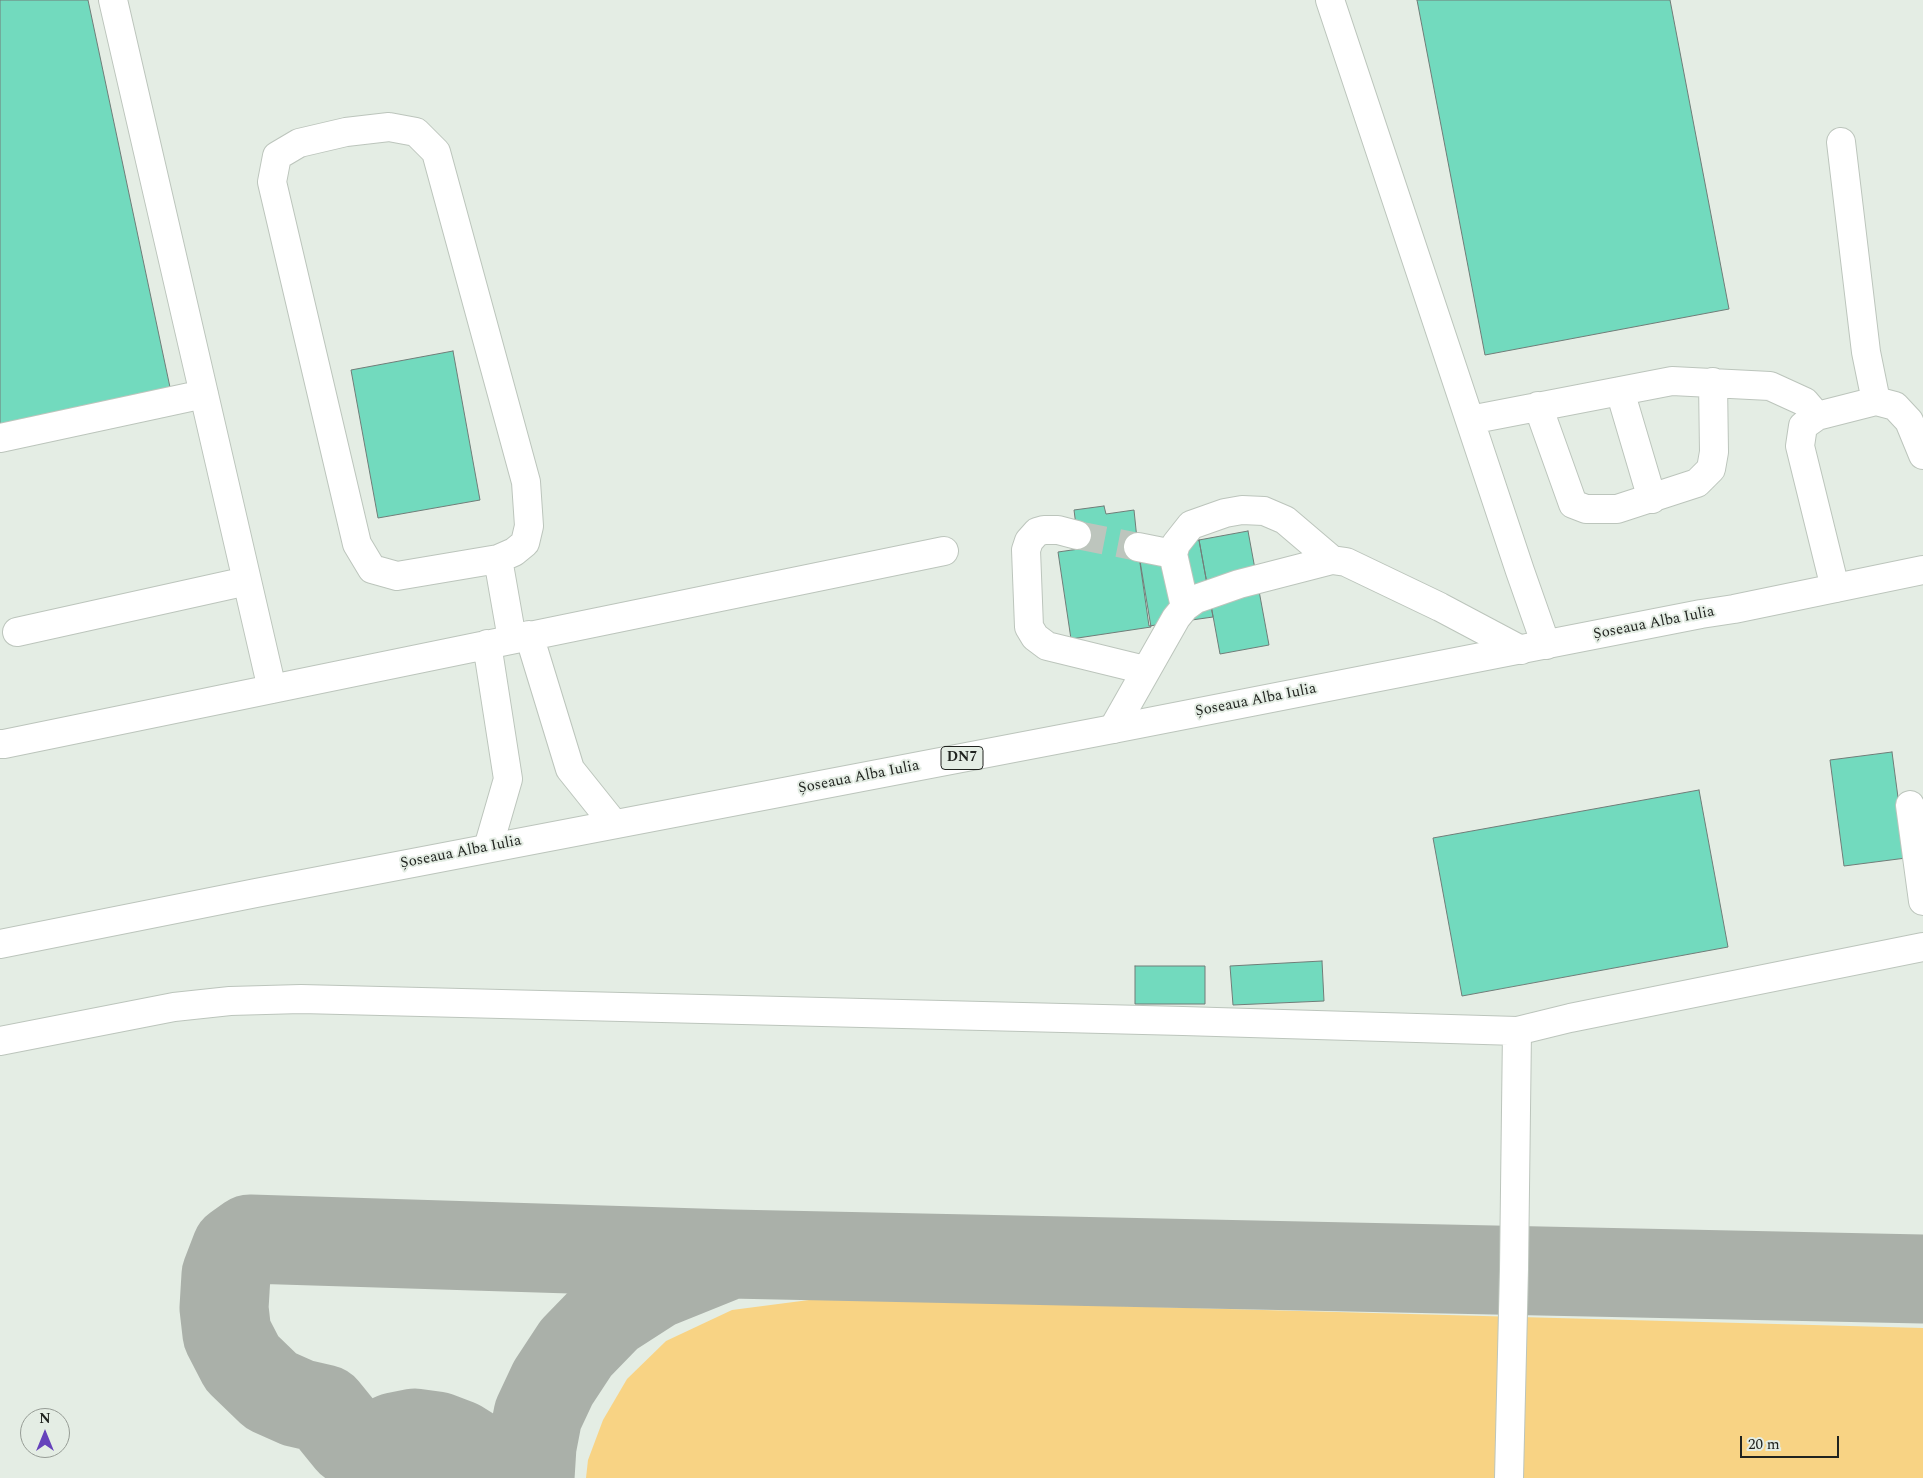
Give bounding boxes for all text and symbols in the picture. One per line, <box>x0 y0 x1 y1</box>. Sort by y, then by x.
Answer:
street label: Șoseaua Alba Iulia <box>1592 603 1716 645</box>
street label: Șoseaua Alba Iulia <box>1194 680 1318 722</box>
road number: DN7 <box>941 746 983 770</box>
street label: Șoseaua Alba Iulia <box>797 757 921 799</box>
street label: Șoseaua Alba Iulia <box>399 832 523 874</box>
north arrow <box>20 1408 70 1458</box>
text: N <box>39 1408 51 1429</box>
scale bar <box>1743 1426 1842 1458</box>
text: 20 m <box>1748 1433 1780 1456</box>

